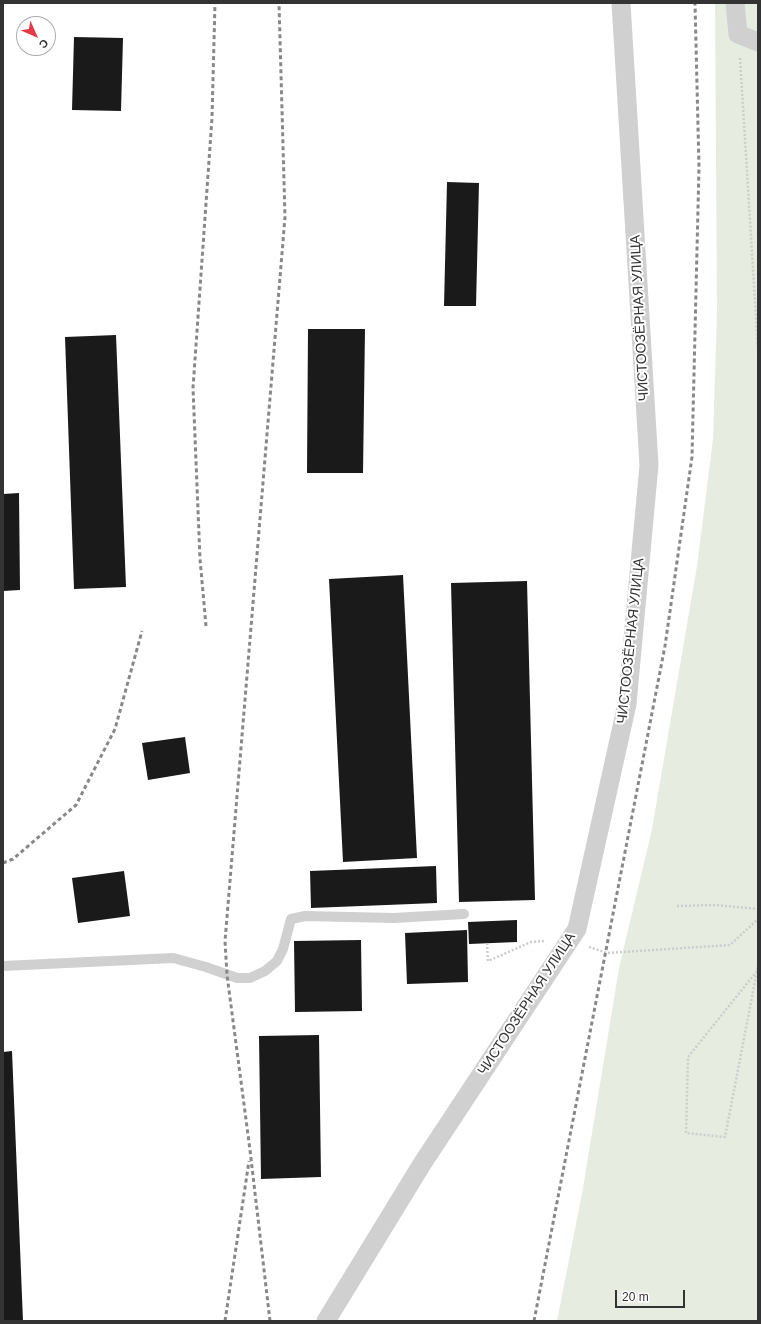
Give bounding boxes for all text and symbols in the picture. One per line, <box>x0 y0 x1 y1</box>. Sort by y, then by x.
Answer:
north arrow <box>16 16 56 56</box>
text: С <box>37 37 51 51</box>
street label: ЧИСТООЗЁРНАЯ УЛИЦА <box>627 234 653 402</box>
street label: ЧИСТООЗЁРНАЯ УЛИЦА <box>614 557 648 725</box>
street label: ЧИСТООЗЁРНАЯ УЛИЦА <box>475 930 579 1078</box>
scale bar <box>617 1282 687 1308</box>
text: 20 m <box>622 1290 649 1304</box>

